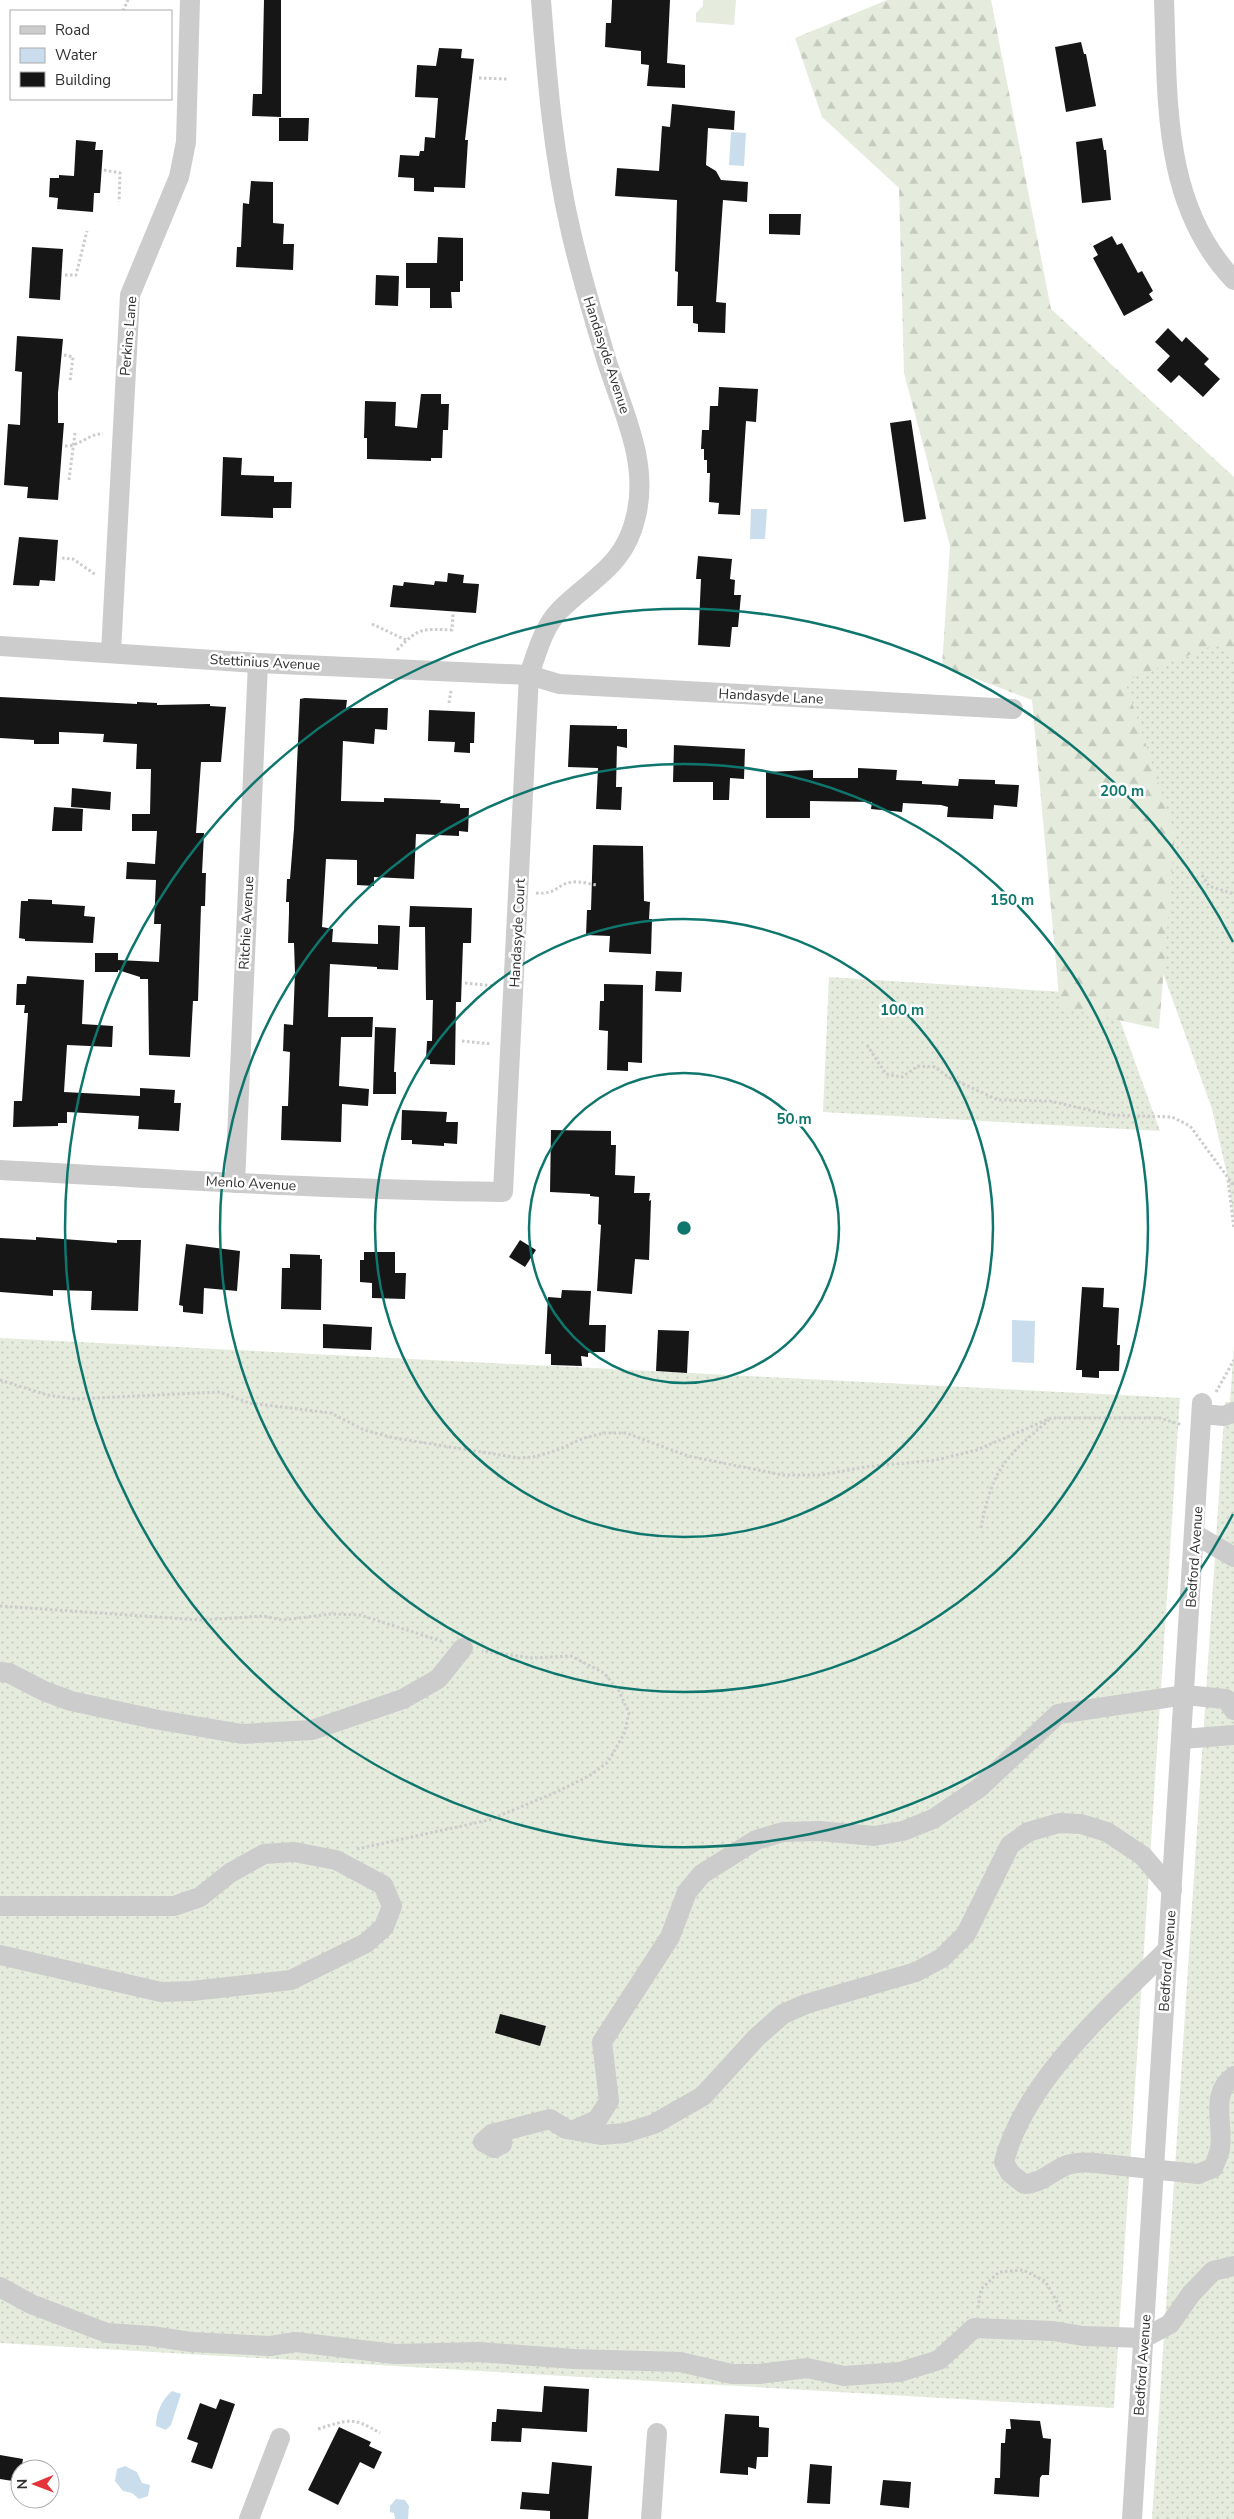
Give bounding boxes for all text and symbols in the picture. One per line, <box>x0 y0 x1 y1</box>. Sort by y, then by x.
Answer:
legend <box>10 10 172 100</box>
text: Road <box>55 20 90 40</box>
text: Water <box>55 45 98 65</box>
text: Building <box>55 70 111 90</box>
street label: Handasyde Avenue <box>579 294 634 416</box>
street label: Perkins Lane <box>116 295 141 377</box>
street label: Stettinius Avenue <box>209 650 321 675</box>
street label: Handasyde Lane <box>718 684 824 709</box>
text: 200 m <box>1100 781 1144 801</box>
street label: Ritchie Avenue <box>235 876 258 970</box>
street label: Handasyde Court <box>505 878 530 988</box>
text: 150 m <box>990 890 1034 910</box>
text: 100 m <box>880 1000 924 1020</box>
text: 50 m <box>776 1109 812 1129</box>
street label: Menlo Avenue <box>205 1172 297 1195</box>
centre of rings <box>675 1219 693 1237</box>
street label: Bedford Avenue <box>1181 1506 1208 1608</box>
street label: Bedford Avenue <box>1154 1910 1181 2012</box>
street label: Bedford Avenue <box>1129 2314 1156 2416</box>
north arrow <box>10 2459 60 2509</box>
text: N <box>13 2479 32 2490</box>

